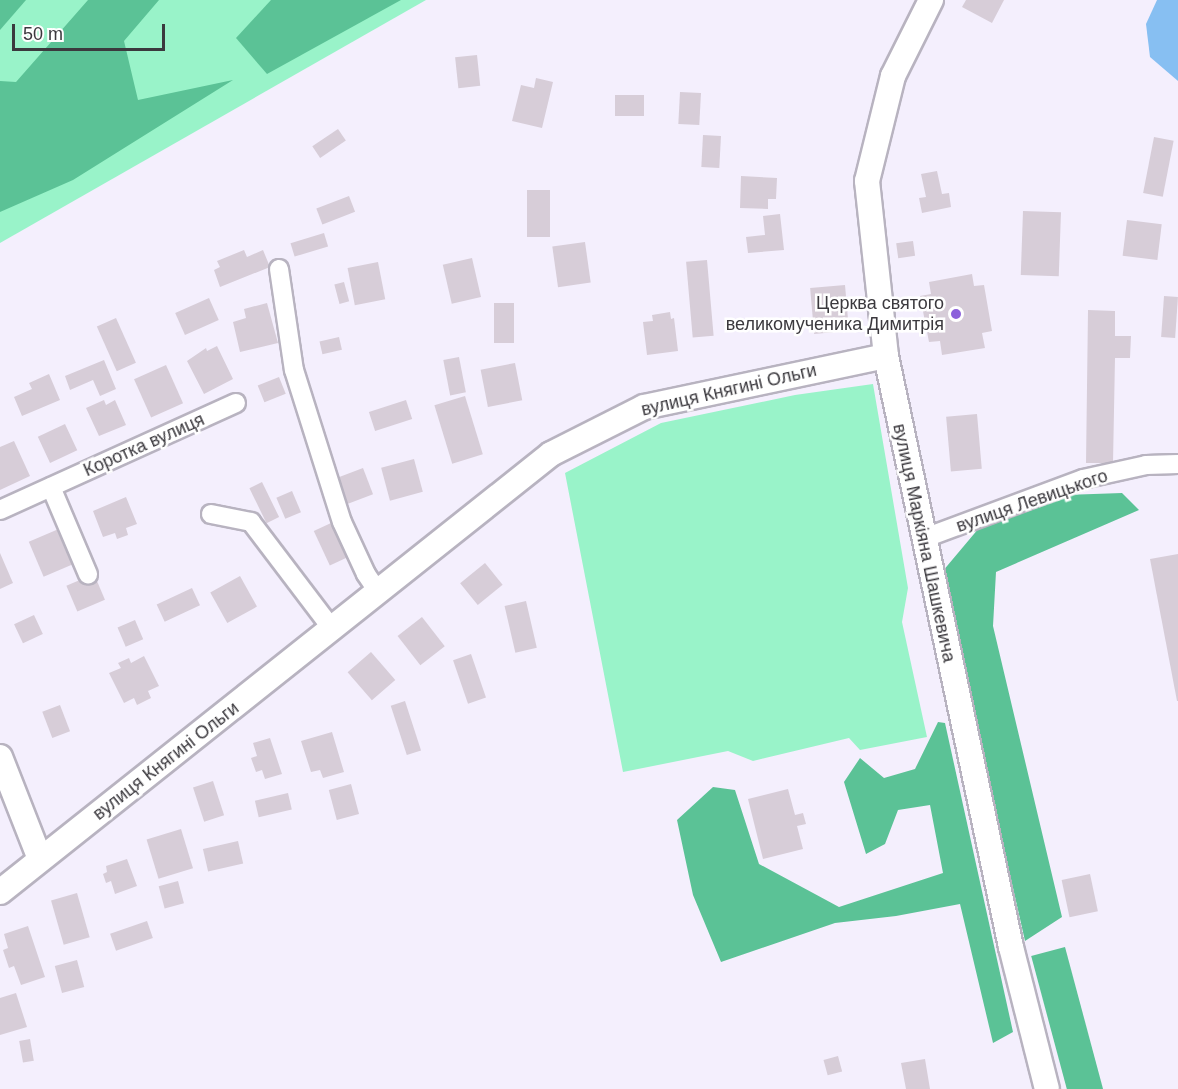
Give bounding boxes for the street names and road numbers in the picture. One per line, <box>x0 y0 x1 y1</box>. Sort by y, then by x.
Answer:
street label: вулиця Княгині Ольги <box>639 359 819 421</box>
street label: Коротка вулиця <box>80 409 208 481</box>
street label: вулиця Маркіяна Шашкевича <box>888 422 960 664</box>
street label: вулиця Левицького <box>953 465 1111 537</box>
street label: вулиця Княгині Ольги <box>89 697 243 825</box>

